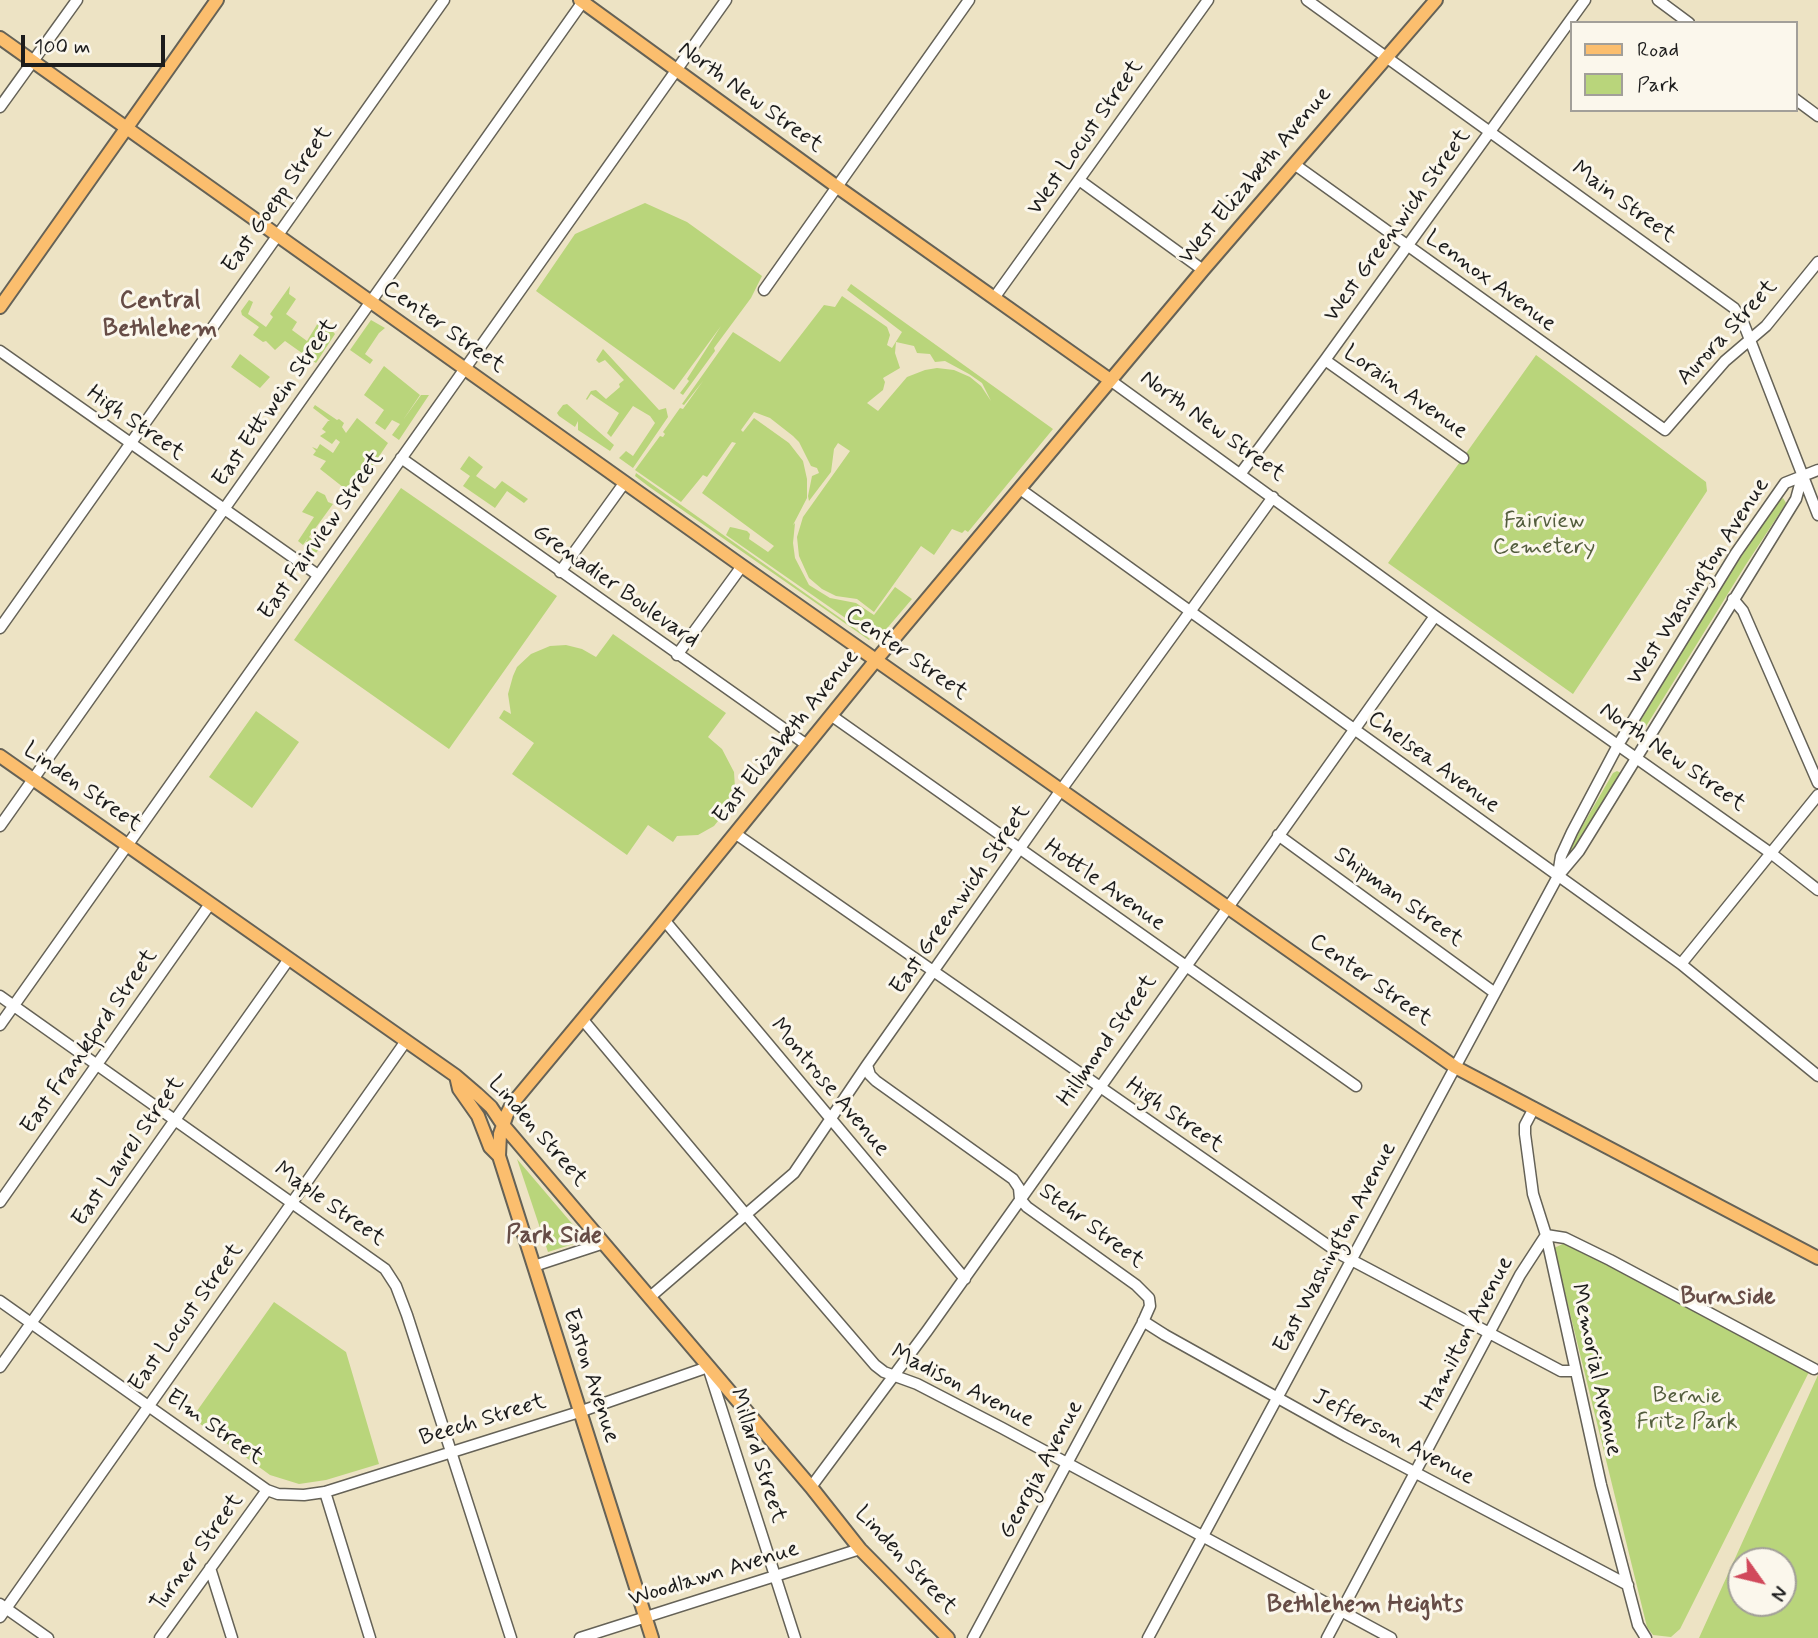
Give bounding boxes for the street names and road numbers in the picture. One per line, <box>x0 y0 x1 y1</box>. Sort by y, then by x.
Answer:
street label: North New Street <box>672 36 828 160</box>
street label: West Locust Street <box>1022 55 1150 221</box>
street label: West Elizabeth Avenue <box>1174 82 1338 270</box>
street label: East Goepp Street <box>217 121 339 279</box>
street label: West Greenwich Street <box>1319 124 1477 328</box>
street label: Main Street <box>1565 156 1681 250</box>
street label: Lennox Avenue <box>1419 225 1561 339</box>
street label: Aurora Street <box>1672 274 1784 392</box>
street label: Center Street <box>376 276 510 380</box>
street label: East Ettwein Street <box>208 313 344 493</box>
street label: Lorain Avenue <box>1337 340 1473 446</box>
street label: North New Street <box>1134 365 1290 489</box>
street label: High Street <box>81 380 189 468</box>
street label: East Fairview Street <box>253 446 391 626</box>
street label: West Washington Avenue <box>1622 473 1776 691</box>
street label: Grenadier Boulevard <box>526 519 704 655</box>
street label: Center Street <box>839 603 973 707</box>
street label: East Elizabeth Avenue <box>708 644 866 830</box>
street label: North New Street <box>1593 697 1751 819</box>
street label: Chelsea Avenue <box>1361 706 1505 820</box>
street label: Linden Street <box>17 737 147 839</box>
street label: East Greenwich Street <box>885 800 1037 1000</box>
street label: Hottle Avenue <box>1038 834 1170 938</box>
street label: Shipman Street <box>1328 842 1468 954</box>
street label: Center Street <box>1303 929 1437 1033</box>
street label: East Frankford Street <box>16 944 164 1140</box>
street label: Hillmond Street <box>1052 970 1164 1112</box>
street label: Montrose Avenue <box>763 1013 895 1163</box>
street label: Linden Street <box>481 1071 593 1193</box>
street label: East Laurel Street <box>67 1072 191 1232</box>
street label: High Street <box>1120 1072 1228 1160</box>
street label: East Washington Avenue <box>1269 1138 1403 1358</box>
street label: Maple Street <box>268 1157 390 1253</box>
street label: Stehr Street <box>1033 1178 1149 1276</box>
street label: East Locust Street <box>124 1238 250 1398</box>
street label: Hamilton Avenue <box>1416 1252 1520 1416</box>
street label: Memorial Avenue <box>1563 1281 1627 1459</box>
street label: Easton Avenue <box>555 1305 625 1447</box>
street label: Madison Avenue <box>886 1339 1038 1435</box>
street label: Elm Street <box>160 1384 268 1472</box>
street label: Jefferson Avenue <box>1307 1384 1479 1492</box>
street label: Millard Street <box>722 1385 792 1527</box>
street label: Beech Street <box>416 1389 550 1453</box>
street label: Georgia Avenue <box>994 1396 1090 1544</box>
street label: Turner Street <box>146 1488 250 1618</box>
street label: Linden Street <box>848 1501 962 1621</box>
street label: Woodlawn Avenue <box>626 1536 802 1614</box>

